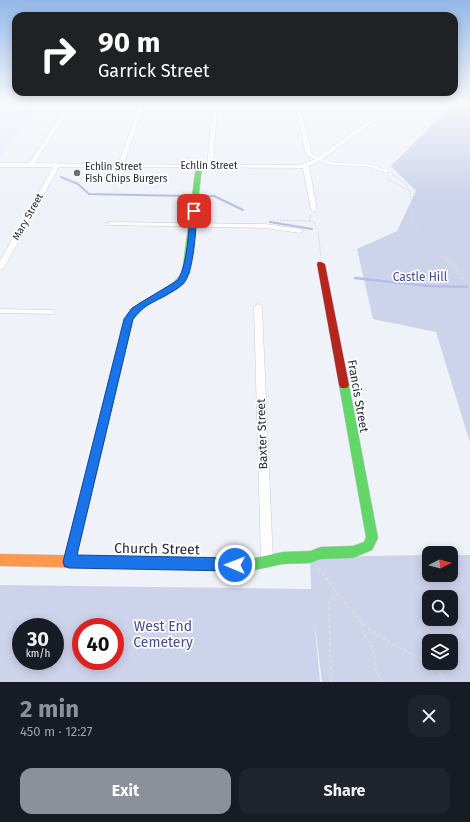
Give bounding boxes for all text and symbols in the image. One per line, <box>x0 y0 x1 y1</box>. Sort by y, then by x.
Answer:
text: 90 m <box>98 26 160 59</box>
icon: right <box>32 28 84 80</box>
text: Garrick Street <box>98 60 210 82</box>
street label: Echlin Street <box>180 160 238 172</box>
place label: Echlin Street Fish Chips Burgers <box>85 161 168 185</box>
marker: Echlin Street Fish Chips Burgers <box>72 168 82 178</box>
street label: Mary Street <box>10 191 46 243</box>
pin <box>177 194 211 228</box>
icon: arrive <box>183 200 205 222</box>
park label: Castle Hill <box>393 270 448 284</box>
street label: Francis Street <box>345 358 371 434</box>
street label: Baxter Street <box>254 398 270 470</box>
street label: Church Street <box>114 540 201 558</box>
position arrow <box>214 544 256 586</box>
north arrow <box>422 546 458 582</box>
map controls <box>422 546 458 670</box>
button: search <box>422 590 458 626</box>
speed limit sign: 40 <box>72 618 124 670</box>
park label: West End Cemetery <box>133 618 193 651</box>
text: 30 <box>27 627 49 651</box>
button: layers <box>422 634 458 670</box>
text: km/h <box>26 648 50 660</box>
text: 2 min <box>20 695 79 723</box>
button: close <box>408 695 450 737</box>
text: 450 m · 12:27 <box>20 724 92 739</box>
button: Exit <box>20 768 231 814</box>
button: Share <box>239 768 450 814</box>

